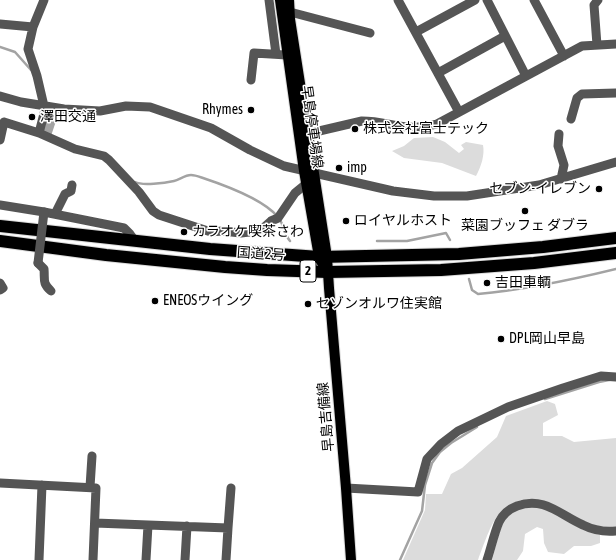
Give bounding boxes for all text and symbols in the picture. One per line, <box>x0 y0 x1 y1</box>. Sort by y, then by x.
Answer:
street label: 早島停車場線 <box>298 84 326 170</box>
place label: Rhymes <box>202 102 243 118</box>
marker: Rhymes <box>246 105 256 115</box>
place label: 澤田交通 <box>40 109 96 125</box>
marker: 澤田交通 <box>27 112 37 122</box>
place label: 株式会社富士テック <box>363 121 489 137</box>
marker: 株式会社富士テック <box>350 124 360 134</box>
place label: imp <box>347 160 367 176</box>
marker: imp <box>334 163 344 173</box>
place label: セブン-イレブン <box>490 181 591 197</box>
marker: セブン-イレブン <box>594 184 604 194</box>
marker: 菜園ブッフェ ダブラ <box>520 206 530 216</box>
place label: ロイヤルホスト <box>354 213 452 229</box>
marker: ロイヤルホスト <box>341 216 351 226</box>
place label: 菜園ブッフェ ダブラ <box>461 218 589 234</box>
place label: カラオケ喫茶さわ <box>192 224 304 240</box>
marker: カラオケ喫茶さわ <box>179 227 189 237</box>
street label: 国道2号 <box>236 244 286 264</box>
road number: 2 <box>300 260 316 282</box>
place label: 吉田車輌 <box>495 275 551 291</box>
marker: 吉田車輌 <box>482 278 492 288</box>
place label: ENEOSウイング <box>163 293 253 309</box>
marker: ENEOSウイング <box>150 296 160 306</box>
place label: セゾンオルワ住実館 <box>316 296 442 312</box>
marker: セゾンオルワ住実館 <box>303 299 313 309</box>
place label: DPL岡山早島 <box>509 331 585 347</box>
marker: DPL岡山早島 <box>496 334 506 344</box>
street label: 早島吉備線 <box>315 381 337 453</box>

